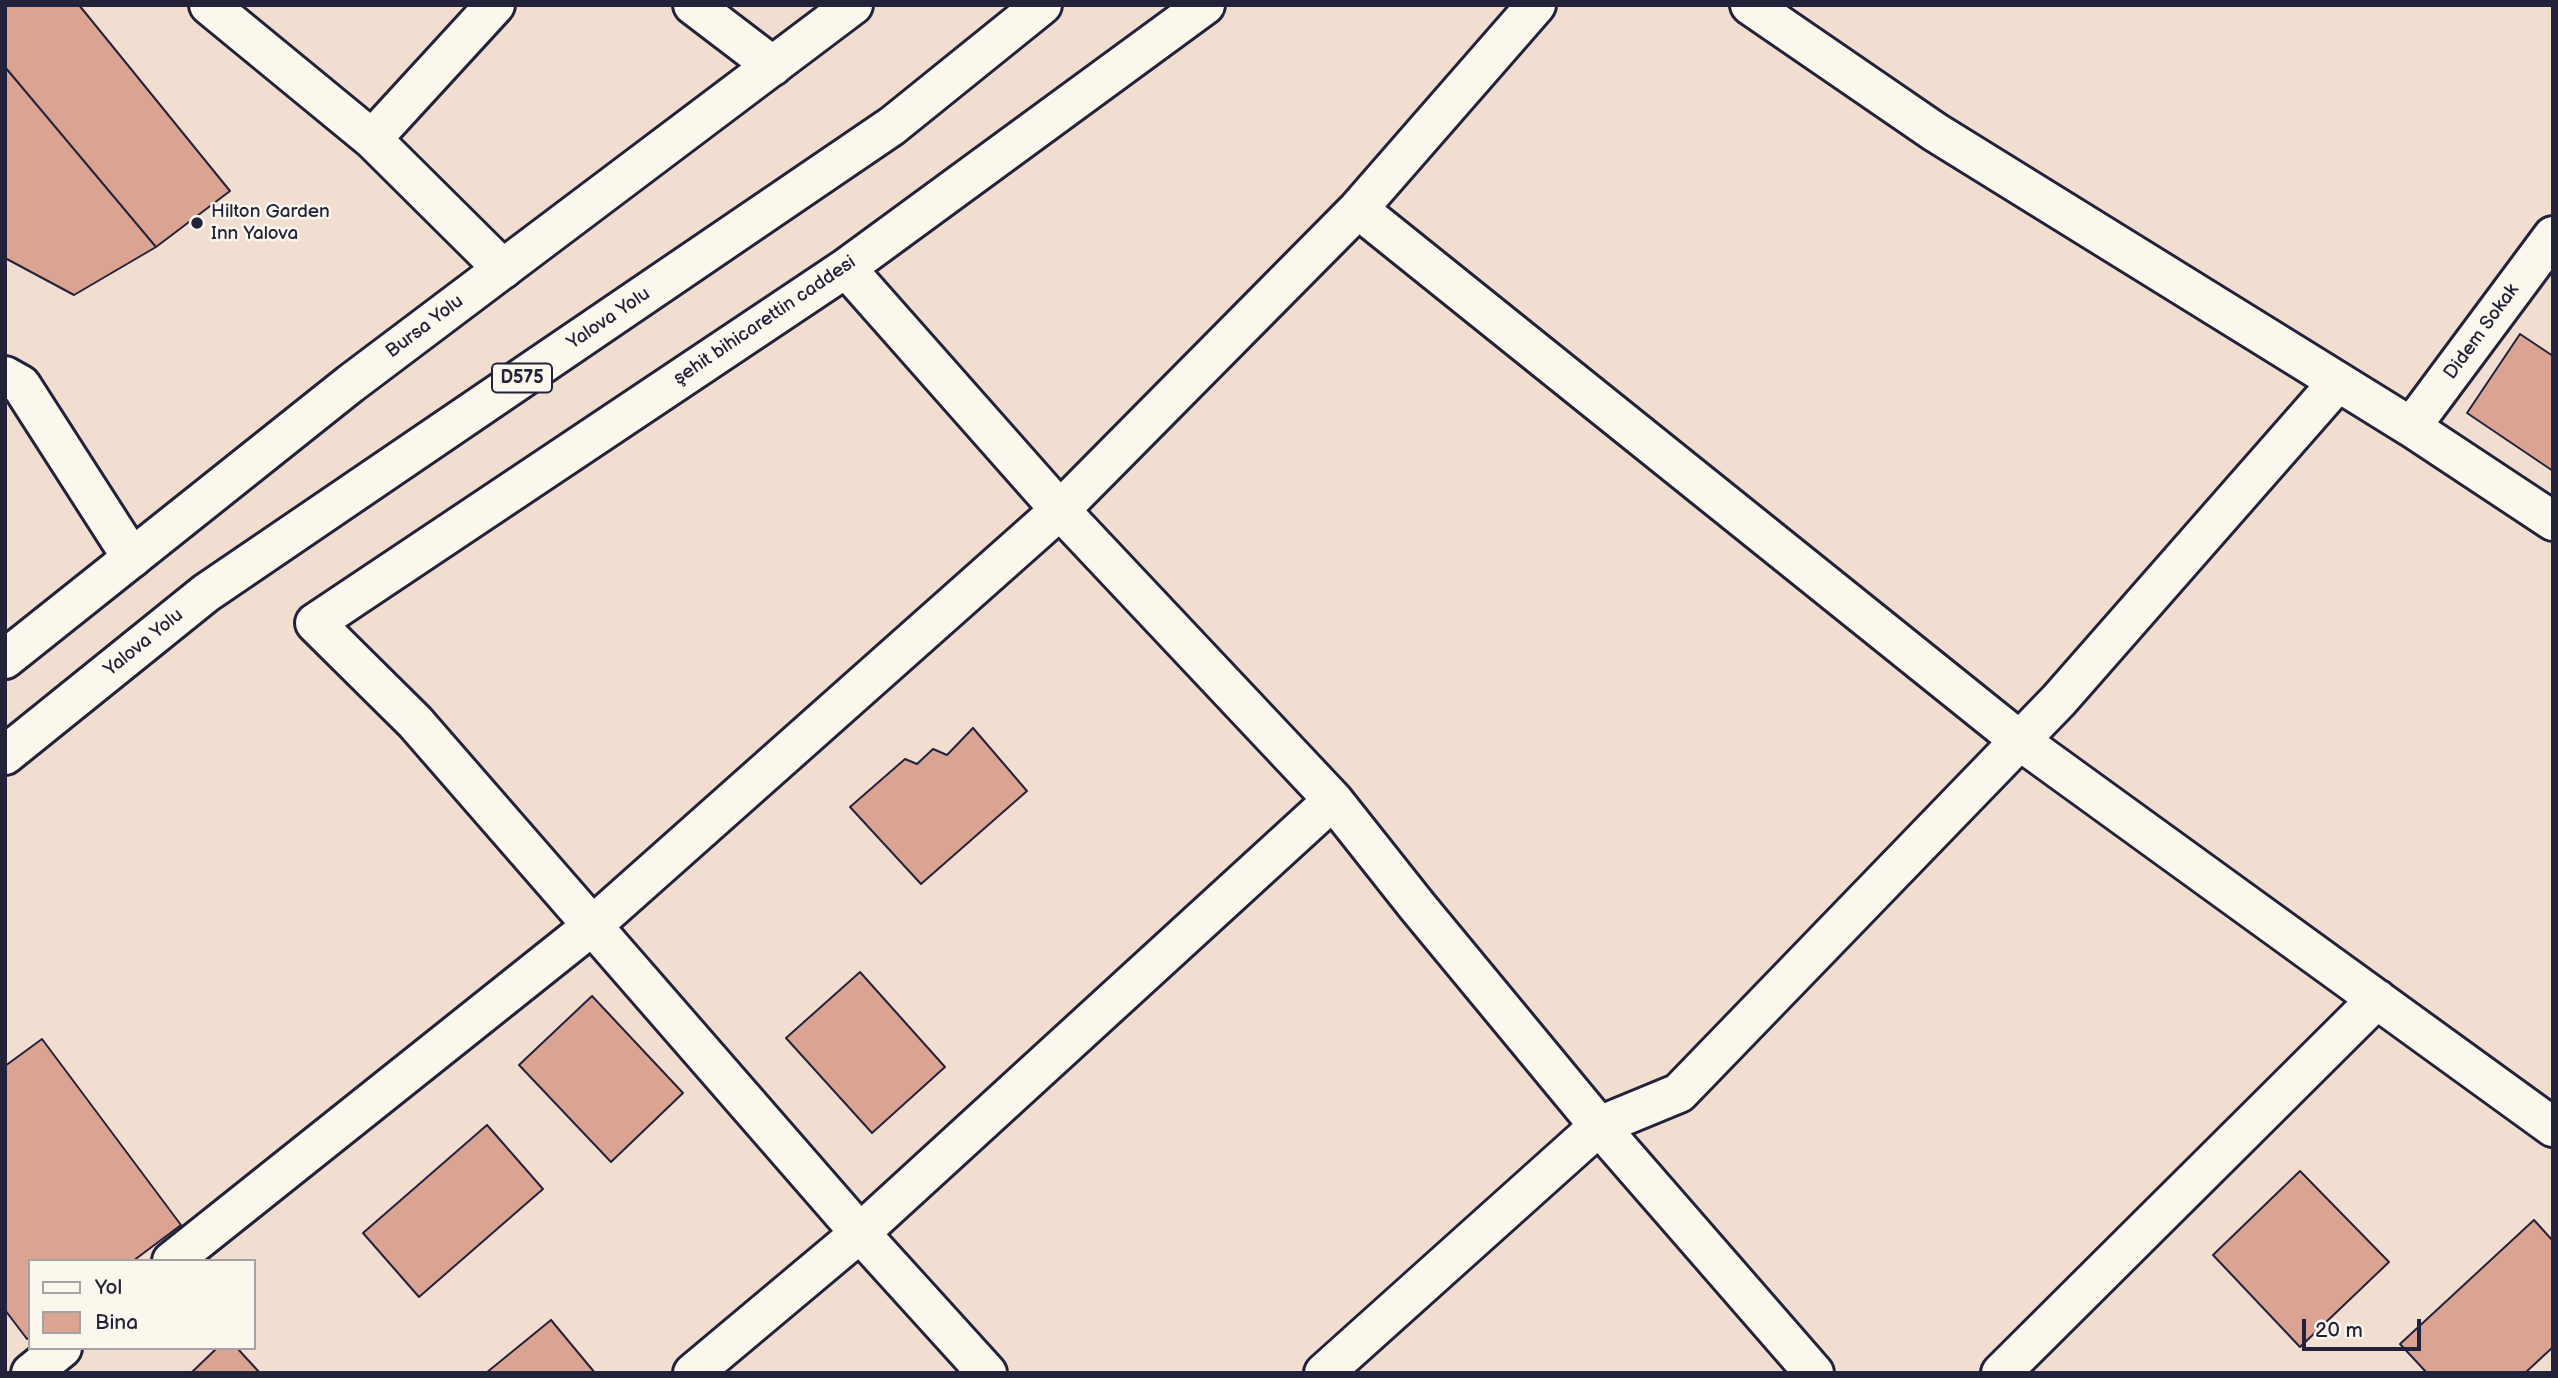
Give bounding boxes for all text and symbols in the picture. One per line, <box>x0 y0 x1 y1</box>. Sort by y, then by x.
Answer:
place label: Hilton Garden Inn Yalova <box>211 201 330 245</box>
marker: Hilton Garden Inn Yalova <box>189 215 205 231</box>
street label: şehit bihicarettin caddesi <box>670 251 860 391</box>
street label: Didem Sokak <box>2440 280 2524 384</box>
street label: Yalova Yolu <box>563 283 655 355</box>
street label: Bursa Yolu <box>382 291 468 363</box>
road number: D575 <box>492 364 552 392</box>
street label: Yalova Yolu <box>100 604 188 682</box>
legend <box>28 1259 256 1350</box>
text: Yol <box>95 1275 122 1300</box>
scale bar <box>2306 1304 2425 1348</box>
text: Bina <box>95 1310 138 1335</box>
text: 20 m <box>2315 1318 2363 1343</box>

